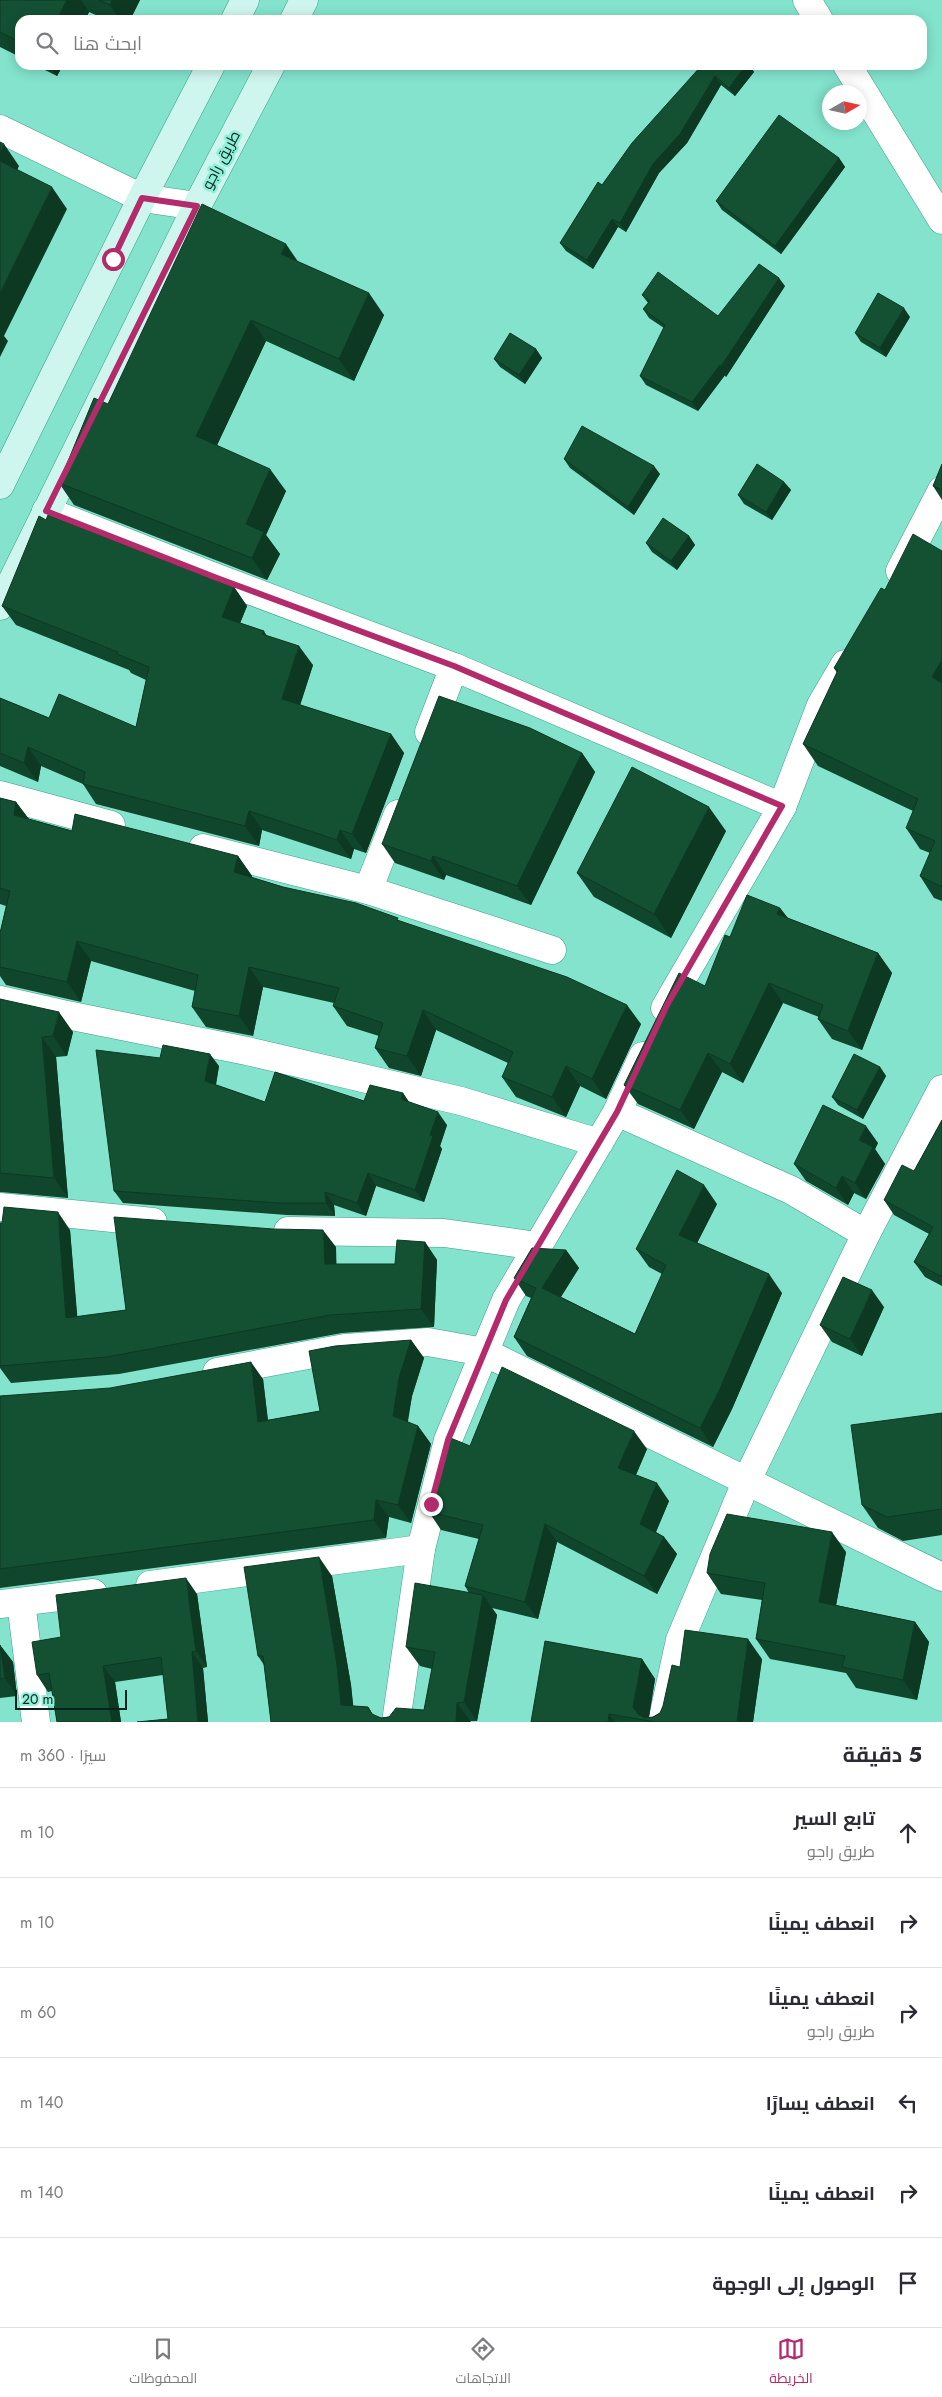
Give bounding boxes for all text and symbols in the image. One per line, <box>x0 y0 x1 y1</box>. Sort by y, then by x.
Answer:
search box <box>15 15 927 70</box>
icon: search <box>33 29 61 57</box>
text: ابحث هنا <box>73 30 142 57</box>
north arrow <box>822 85 867 130</box>
street label: طريق راجو <box>196 127 246 193</box>
route start <box>102 248 125 271</box>
route end <box>420 1493 443 1516</box>
scale bar <box>15 1687 128 1710</box>
text: 20 m <box>22 1689 54 1709</box>
text: 5 دقيقة <box>843 1740 922 1770</box>
text: سيرًا · 360 m <box>20 1744 106 1767</box>
text: تابع السير <box>794 1805 875 1832</box>
icon: ahead <box>894 1819 922 1847</box>
text: 10 m <box>20 1821 54 1844</box>
text: طريق راجو <box>807 1840 875 1863</box>
icon: right <box>894 1909 922 1937</box>
text: انعطف يمينًا <box>768 1910 875 1937</box>
text: 10 m <box>20 1911 54 1934</box>
text: انعطف يمينًا <box>768 1985 875 2012</box>
icon: right <box>894 1999 922 2027</box>
text: 60 m <box>20 2001 56 2024</box>
text: طريق راجو <box>807 2020 875 2043</box>
icon: left <box>894 2089 922 2117</box>
text: انعطف يسارًا <box>766 2090 875 2117</box>
text: 140 m <box>20 2091 63 2114</box>
icon: right <box>894 2179 922 2207</box>
text: انعطف يمينًا <box>768 2180 875 2207</box>
text: 140 m <box>20 2181 63 2204</box>
icon: arrive <box>894 2269 922 2297</box>
text: الوصول إلى الوجهة <box>712 2270 875 2297</box>
tab: المحفوظات <box>129 2335 197 2391</box>
tab: الاتجاهات <box>456 2335 511 2391</box>
tab: الخريطة <box>769 2335 813 2391</box>

